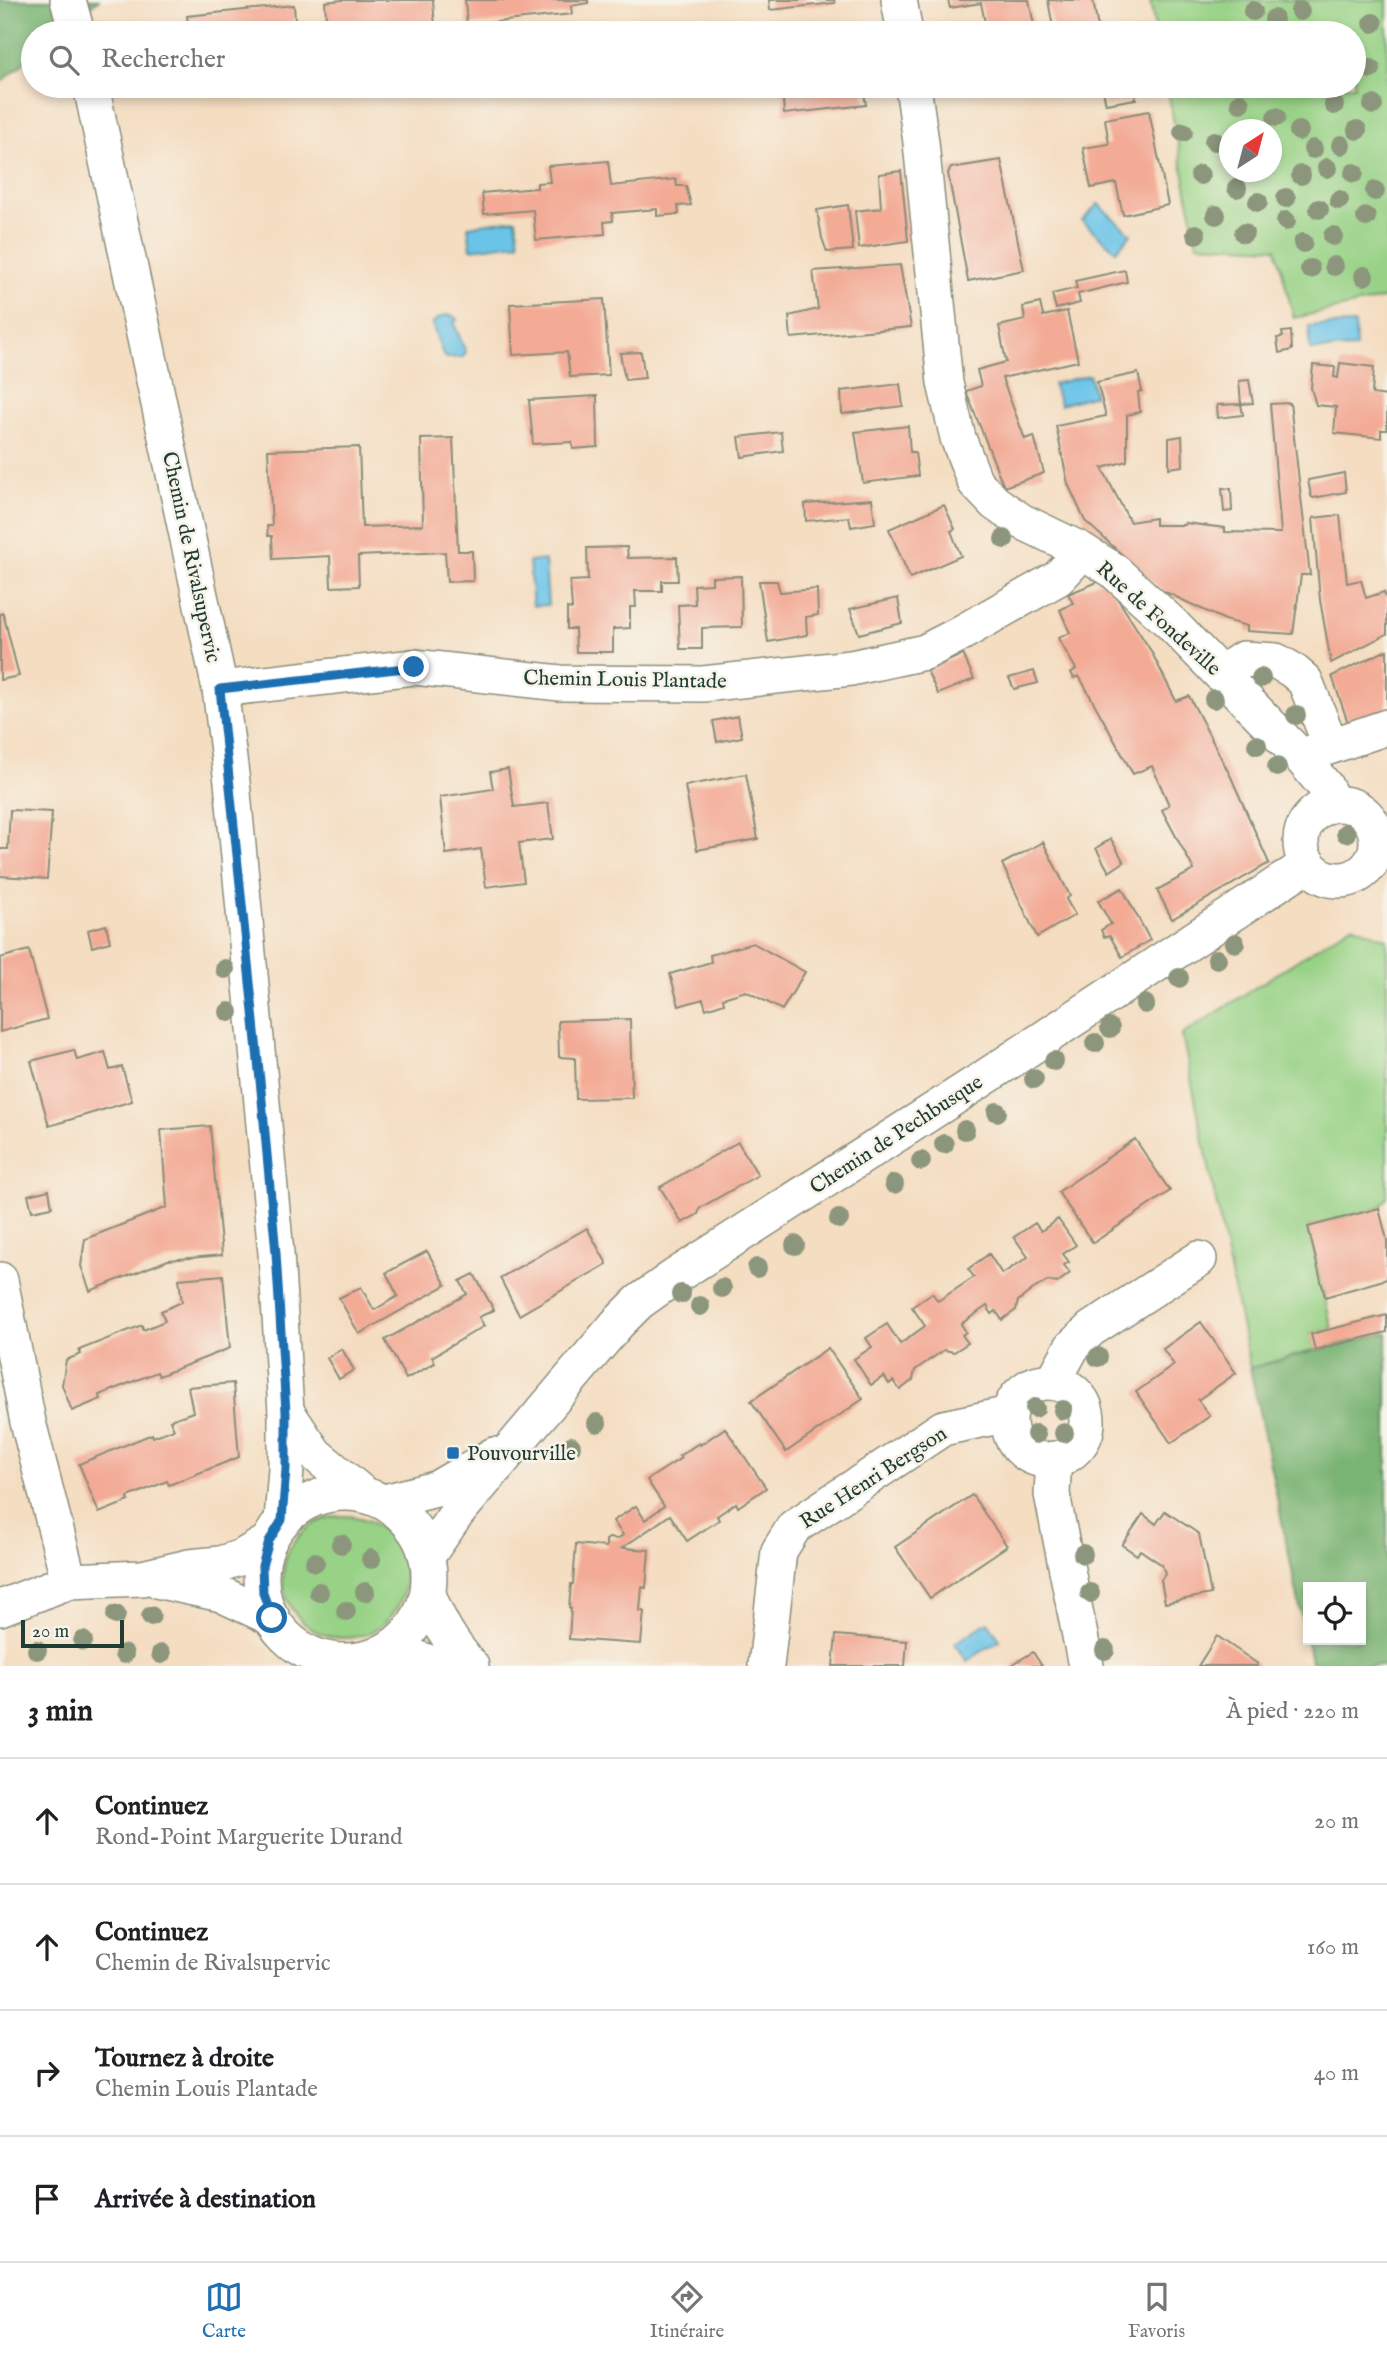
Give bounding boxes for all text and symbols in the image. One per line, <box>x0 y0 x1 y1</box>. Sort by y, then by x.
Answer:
search box <box>21 21 1366 98</box>
icon: search <box>45 41 83 79</box>
text: Rechercher <box>101 43 225 76</box>
north arrow <box>1219 119 1282 182</box>
street label: Chemin de Rivalsupervic <box>155 449 226 665</box>
street label: Rue de Fondeville <box>1090 556 1226 683</box>
route end <box>398 651 429 682</box>
street label: Chemin Louis Plantade <box>523 665 727 696</box>
street label: Chemin de Pechbusque <box>805 1069 989 1201</box>
street label: Rue Henri Bergson <box>795 1421 952 1536</box>
place label: Pouvourville <box>467 1441 576 1468</box>
marker: Pouvourville <box>445 1445 461 1461</box>
map controls <box>1303 1582 1366 1645</box>
button: locate <box>1303 1582 1366 1645</box>
route start <box>256 1602 287 1633</box>
scale bar <box>21 1617 124 1649</box>
text: 20 m <box>32 1620 69 1644</box>
text: 3 min <box>28 1693 93 1731</box>
text: À pied · 220 m <box>1226 1697 1359 1726</box>
text: Continuez <box>95 1790 208 1823</box>
icon: ahead <box>28 1802 66 1840</box>
text: 20 m <box>1314 1807 1359 1836</box>
text: Rond-Point Marguerite Durand <box>95 1823 403 1852</box>
text: Continuez <box>95 1916 208 1949</box>
icon: ahead <box>28 1928 66 1966</box>
text: 160 m <box>1307 1933 1359 1962</box>
text: Chemin de Rivalsupervic <box>95 1949 331 1978</box>
text: Tournez à droite <box>95 2042 274 2075</box>
icon: right <box>28 2054 66 2092</box>
text: 40 m <box>1314 2059 1359 2088</box>
text: Chemin Louis Plantade <box>95 2075 318 2104</box>
icon: arrive <box>28 2180 66 2218</box>
text: Arrivée à destination <box>95 2183 316 2216</box>
tab: Carte <box>202 2278 246 2344</box>
tab: Itinéraire <box>650 2278 724 2344</box>
tab: Favoris <box>1128 2278 1185 2344</box>

